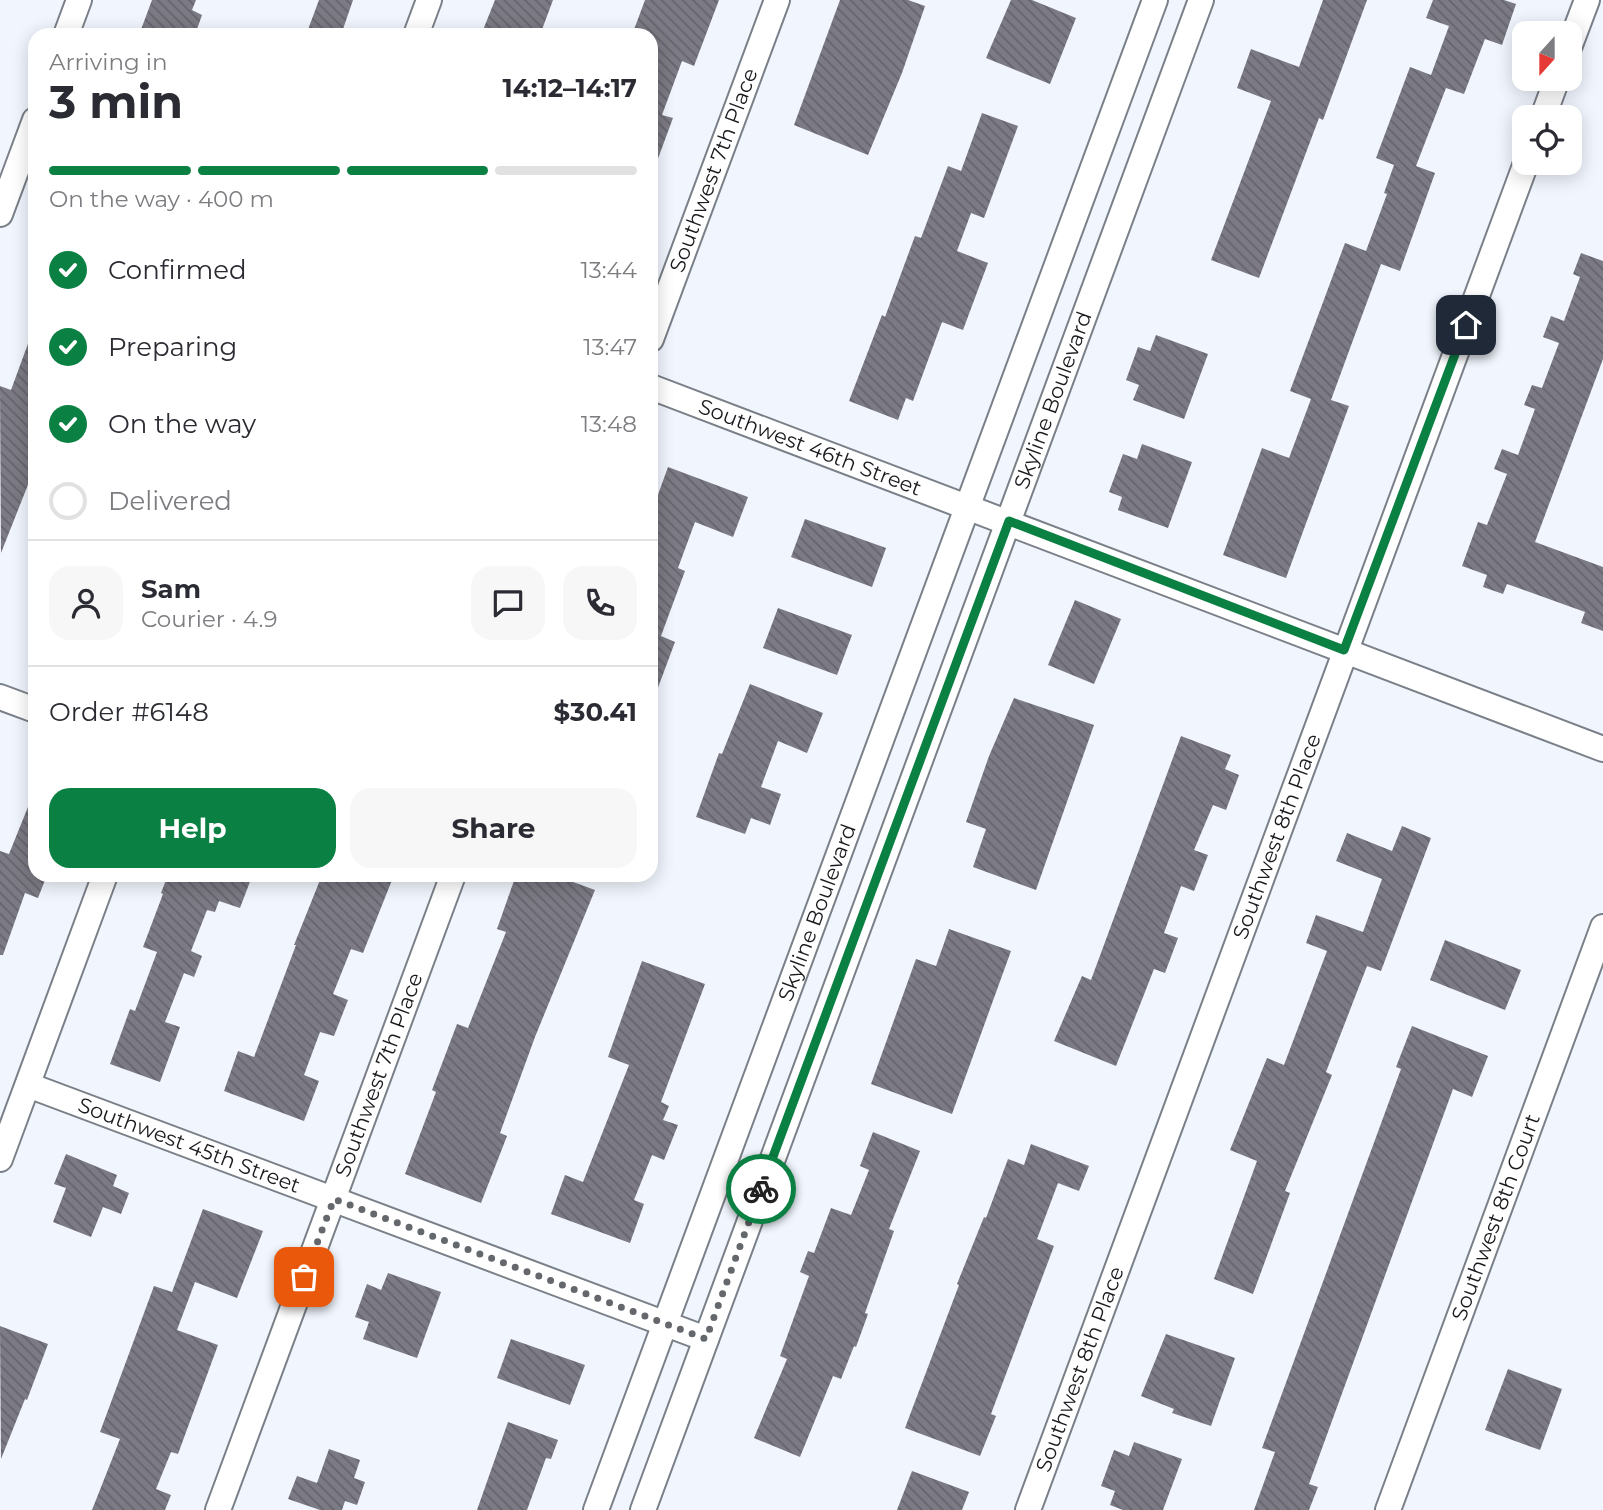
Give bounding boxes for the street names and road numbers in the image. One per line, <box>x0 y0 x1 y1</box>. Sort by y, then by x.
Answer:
street label: Southwest 7th Place <box>664 65 763 276</box>
street label: Skyline Boulevard <box>1008 308 1097 492</box>
street label: Southwest 46th Street <box>695 393 925 501</box>
street label: Southwest 8th Place <box>1227 730 1326 942</box>
street label: Skyline Boulevard <box>772 820 861 1005</box>
street label: Southwest 7th Place <box>329 969 428 1180</box>
street label: Southwest 45th Street <box>75 1092 304 1198</box>
street label: Southwest 8th Court <box>1446 1110 1545 1324</box>
street label: Southwest 8th Place <box>1030 1263 1129 1475</box>

